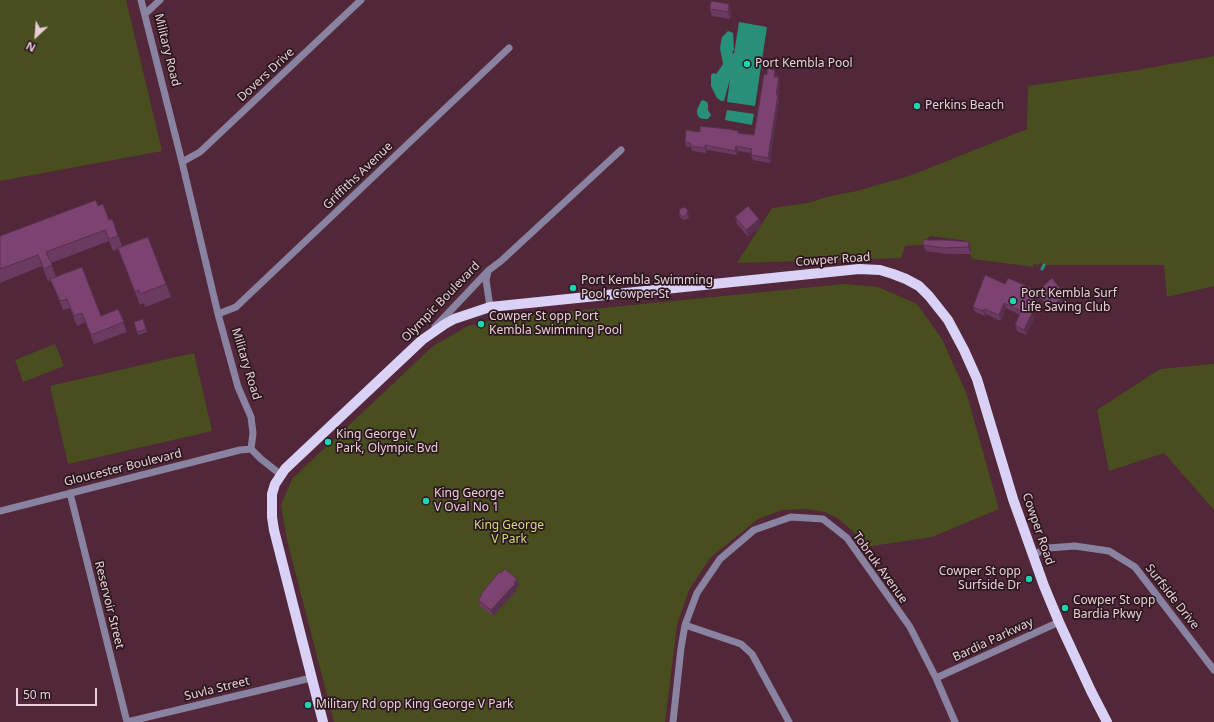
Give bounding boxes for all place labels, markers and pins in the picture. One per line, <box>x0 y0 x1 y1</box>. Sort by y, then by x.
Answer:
place label: Port Kembla Pool <box>755 57 853 71</box>
marker: Port Kembla Pool <box>742 59 752 69</box>
place label: Perkins Beach <box>925 99 1004 113</box>
marker: Perkins Beach <box>912 101 922 111</box>
place label: Port Kembla Swimming Pool, Cowper St <box>581 274 713 302</box>
marker: Port Kembla Swimming Pool, Cowper St <box>568 283 578 293</box>
place label: Port Kembla Surf Life Saving Club <box>1021 287 1117 315</box>
marker: Port Kembla Surf Life Saving Club <box>1008 296 1018 306</box>
place label: Cowper St opp Port Kembla Swimming Pool <box>489 310 622 338</box>
marker: Cowper St opp Port Kembla Swimming Pool <box>476 319 486 329</box>
place label: King George V Park, Olympic Bvd <box>336 428 438 456</box>
marker: King George V Park, Olympic Bvd <box>323 437 333 447</box>
place label: King George V Oval No 1 <box>434 487 504 515</box>
marker: King George V Oval No 1 <box>421 496 431 506</box>
place label: Cowper St opp Surfside Dr <box>939 565 1021 593</box>
marker: Cowper St opp Surfside Dr <box>1024 574 1034 584</box>
place label: Cowper St opp Bardia Pkwy <box>1073 594 1155 622</box>
marker: Cowper St opp Bardia Pkwy <box>1060 603 1070 613</box>
place label: Military Rd opp King George V Park <box>316 698 514 712</box>
marker: Military Rd opp King George V Park <box>303 700 313 710</box>

